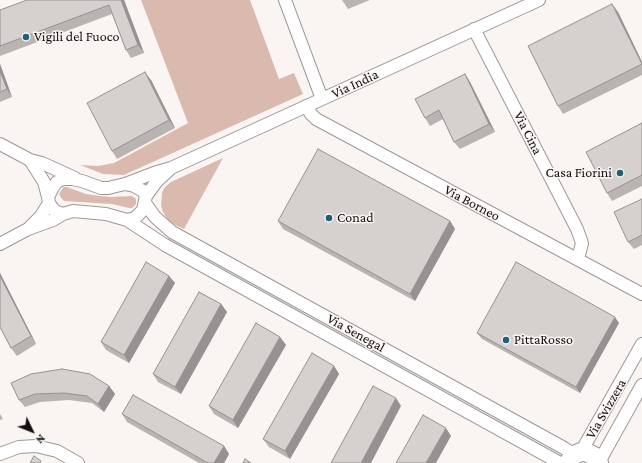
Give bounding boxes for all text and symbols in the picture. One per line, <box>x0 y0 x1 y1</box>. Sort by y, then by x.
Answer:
place label: Vigili del Fuoco <box>34 29 119 45</box>
marker: Vigili del Fuoco <box>21 32 31 42</box>
street label: Via India <box>329 66 381 102</box>
street label: Via Cina <box>510 108 546 158</box>
place label: Casa Fiorini <box>545 165 612 181</box>
marker: Casa Fiorini <box>615 168 625 178</box>
street label: Via Borneo <box>441 181 503 225</box>
place label: Conad <box>337 210 374 226</box>
marker: Conad <box>324 213 334 223</box>
street label: Via Senegal <box>324 310 388 356</box>
place label: PittaRosso <box>514 332 573 348</box>
marker: PittaRosso <box>501 335 511 345</box>
street label: Via Svizzera <box>582 376 630 442</box>
north arrow <box>12 411 52 451</box>
text: N <box>34 432 48 446</box>

